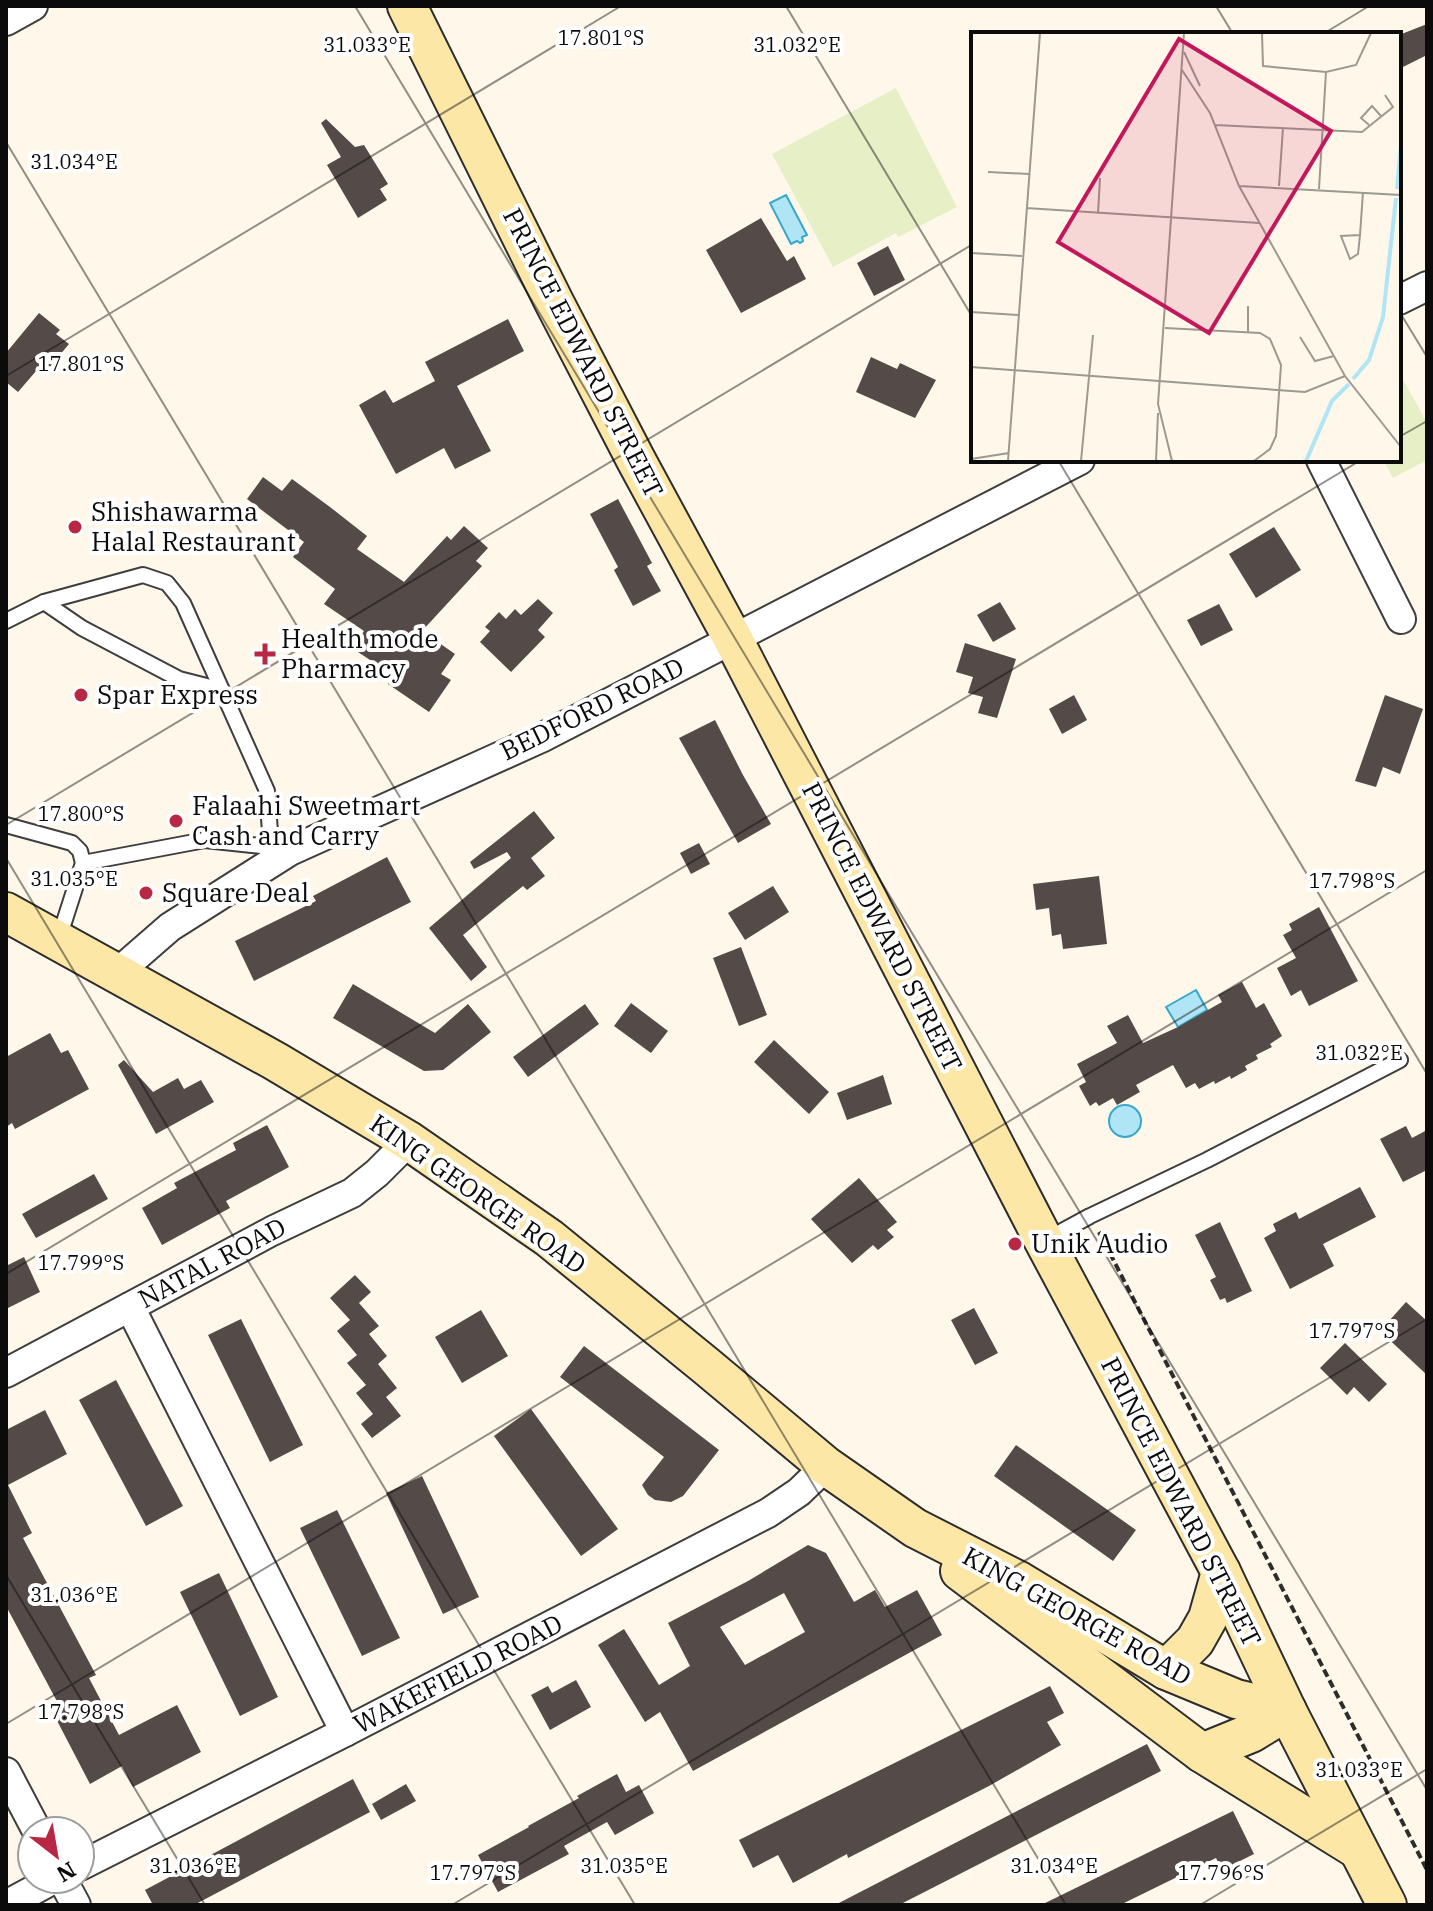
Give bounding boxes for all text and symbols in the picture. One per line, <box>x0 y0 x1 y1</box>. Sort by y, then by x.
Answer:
text: 17.801°S <box>558 24 644 51</box>
text: 31.033°E <box>323 31 411 58</box>
text: 31.032°E <box>753 31 841 58</box>
inset map <box>971 32 1401 462</box>
text: 31.034°E <box>30 148 118 175</box>
street label: PRINCE EDWARD STREET <box>496 202 672 503</box>
text: 17.801°S <box>38 350 124 377</box>
place label: Shishawarma Halal Restaurant <box>91 494 296 558</box>
marker: Shishawarma Halal Restaurant <box>66 518 84 536</box>
place label: Health mode Pharmacy <box>281 621 439 685</box>
marker: Health mode Pharmacy <box>256 645 274 663</box>
street label: BEDFORD ROAD <box>494 649 689 767</box>
place label: Spar Express <box>97 677 258 711</box>
marker: Spar Express <box>72 686 90 704</box>
street label: PRINCE EDWARD STREET <box>795 776 971 1077</box>
place label: Falaahi Sweetmart Cash and Carry <box>192 788 420 852</box>
text: 17.800°S <box>38 800 124 827</box>
marker: Falaahi Sweetmart Cash and Carry <box>167 812 185 830</box>
text: 31.035°E <box>30 865 118 892</box>
text: 17.798°S <box>1309 867 1395 894</box>
place label: Square Deal <box>162 875 309 909</box>
marker: Square Deal <box>137 884 155 902</box>
text: 31.032°E <box>1315 1039 1403 1066</box>
street label: KING GEORGE ROAD <box>364 1106 593 1281</box>
street label: NATAL ROAD <box>132 1209 291 1315</box>
place label: Unik Audio <box>1031 1226 1168 1260</box>
marker: Unik Audio <box>1006 1235 1024 1253</box>
text: 17.799°S <box>38 1249 124 1276</box>
text: 17.797°S <box>1309 1317 1395 1344</box>
street label: PRINCE EDWARD STREET <box>1094 1351 1270 1652</box>
street label: KING GEORGE ROAD <box>957 1538 1198 1692</box>
text: 31.036°E <box>30 1581 118 1608</box>
street label: WAKEFIELD ROAD <box>347 1606 568 1741</box>
text: 17.798°S <box>38 1698 124 1725</box>
text: 31.033°E <box>1315 1756 1403 1783</box>
north arrow <box>16 1815 96 1895</box>
text: 31.036°E <box>149 1852 237 1879</box>
text: 31.035°E <box>580 1852 668 1879</box>
text: 31.034°E <box>1010 1852 1098 1879</box>
text: N <box>52 1856 81 1889</box>
text: 17.797°S <box>430 1859 516 1886</box>
text: 17.796°S <box>1178 1859 1264 1886</box>

